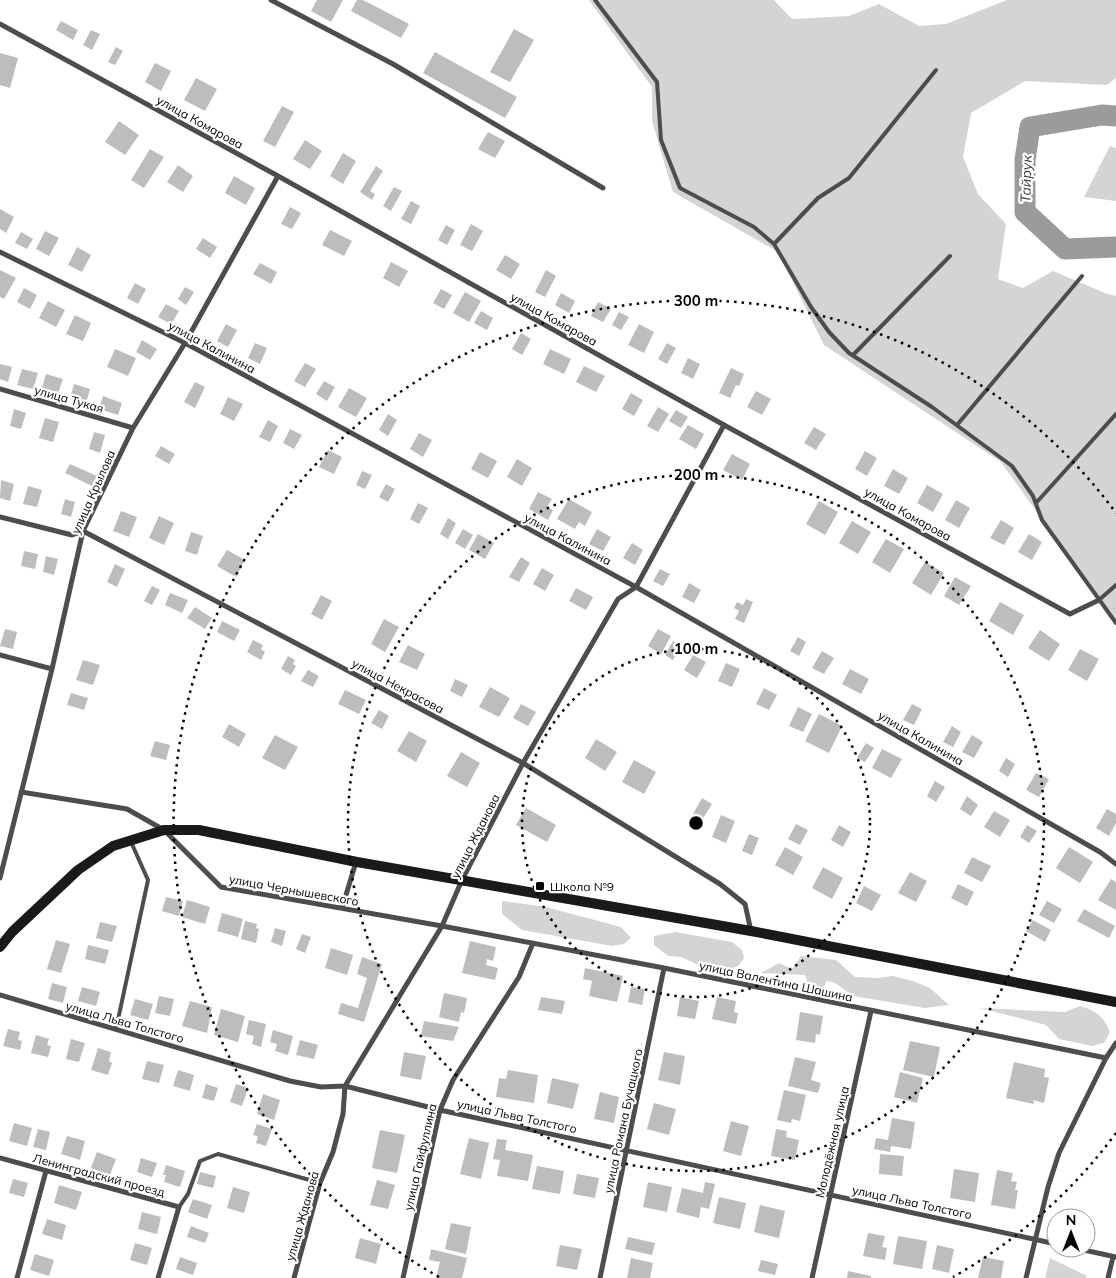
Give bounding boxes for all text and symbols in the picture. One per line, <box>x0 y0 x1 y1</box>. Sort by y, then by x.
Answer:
street label: улица Комарова <box>154 92 246 152</box>
water label: Тайрук <box>1016 154 1036 203</box>
street label: улица Комарова <box>508 289 600 349</box>
text: 300 m <box>674 291 718 310</box>
street label: улица Калинина <box>166 318 258 376</box>
street label: улица Тукая <box>33 382 105 416</box>
street label: улица Крылова <box>68 448 118 536</box>
text: 200 m <box>674 465 718 484</box>
street label: улица Комарова <box>862 484 954 544</box>
street label: улица Калинина <box>522 510 614 568</box>
text: 100 m <box>674 639 718 658</box>
street label: улица Некрасова <box>349 655 447 717</box>
street label: улица Калинина <box>876 707 966 769</box>
street label: улица Жданова <box>447 791 503 881</box>
centre of rings <box>687 814 705 832</box>
street label: улица Чернышевского <box>228 871 360 909</box>
place label: Школа №9 <box>550 879 614 894</box>
marker: Школа №9 <box>534 880 546 892</box>
street label: улица Валентина Шашина <box>698 957 854 1005</box>
street label: улица Льва Толстого <box>64 998 186 1046</box>
street label: улица Романа Бучацкого <box>600 1047 646 1195</box>
street label: Молодёжная улица <box>812 1085 852 1199</box>
street label: улица Льва Толстого <box>456 1096 578 1136</box>
street label: улица Гайфуллина <box>400 1102 440 1212</box>
street label: Ленинградский проезд <box>31 1150 167 1200</box>
street label: улица Жданова <box>282 1169 322 1263</box>
street label: улица Льва Толстого <box>851 1182 973 1222</box>
north arrow <box>1046 1208 1096 1258</box>
text: N <box>1066 1211 1076 1229</box>

